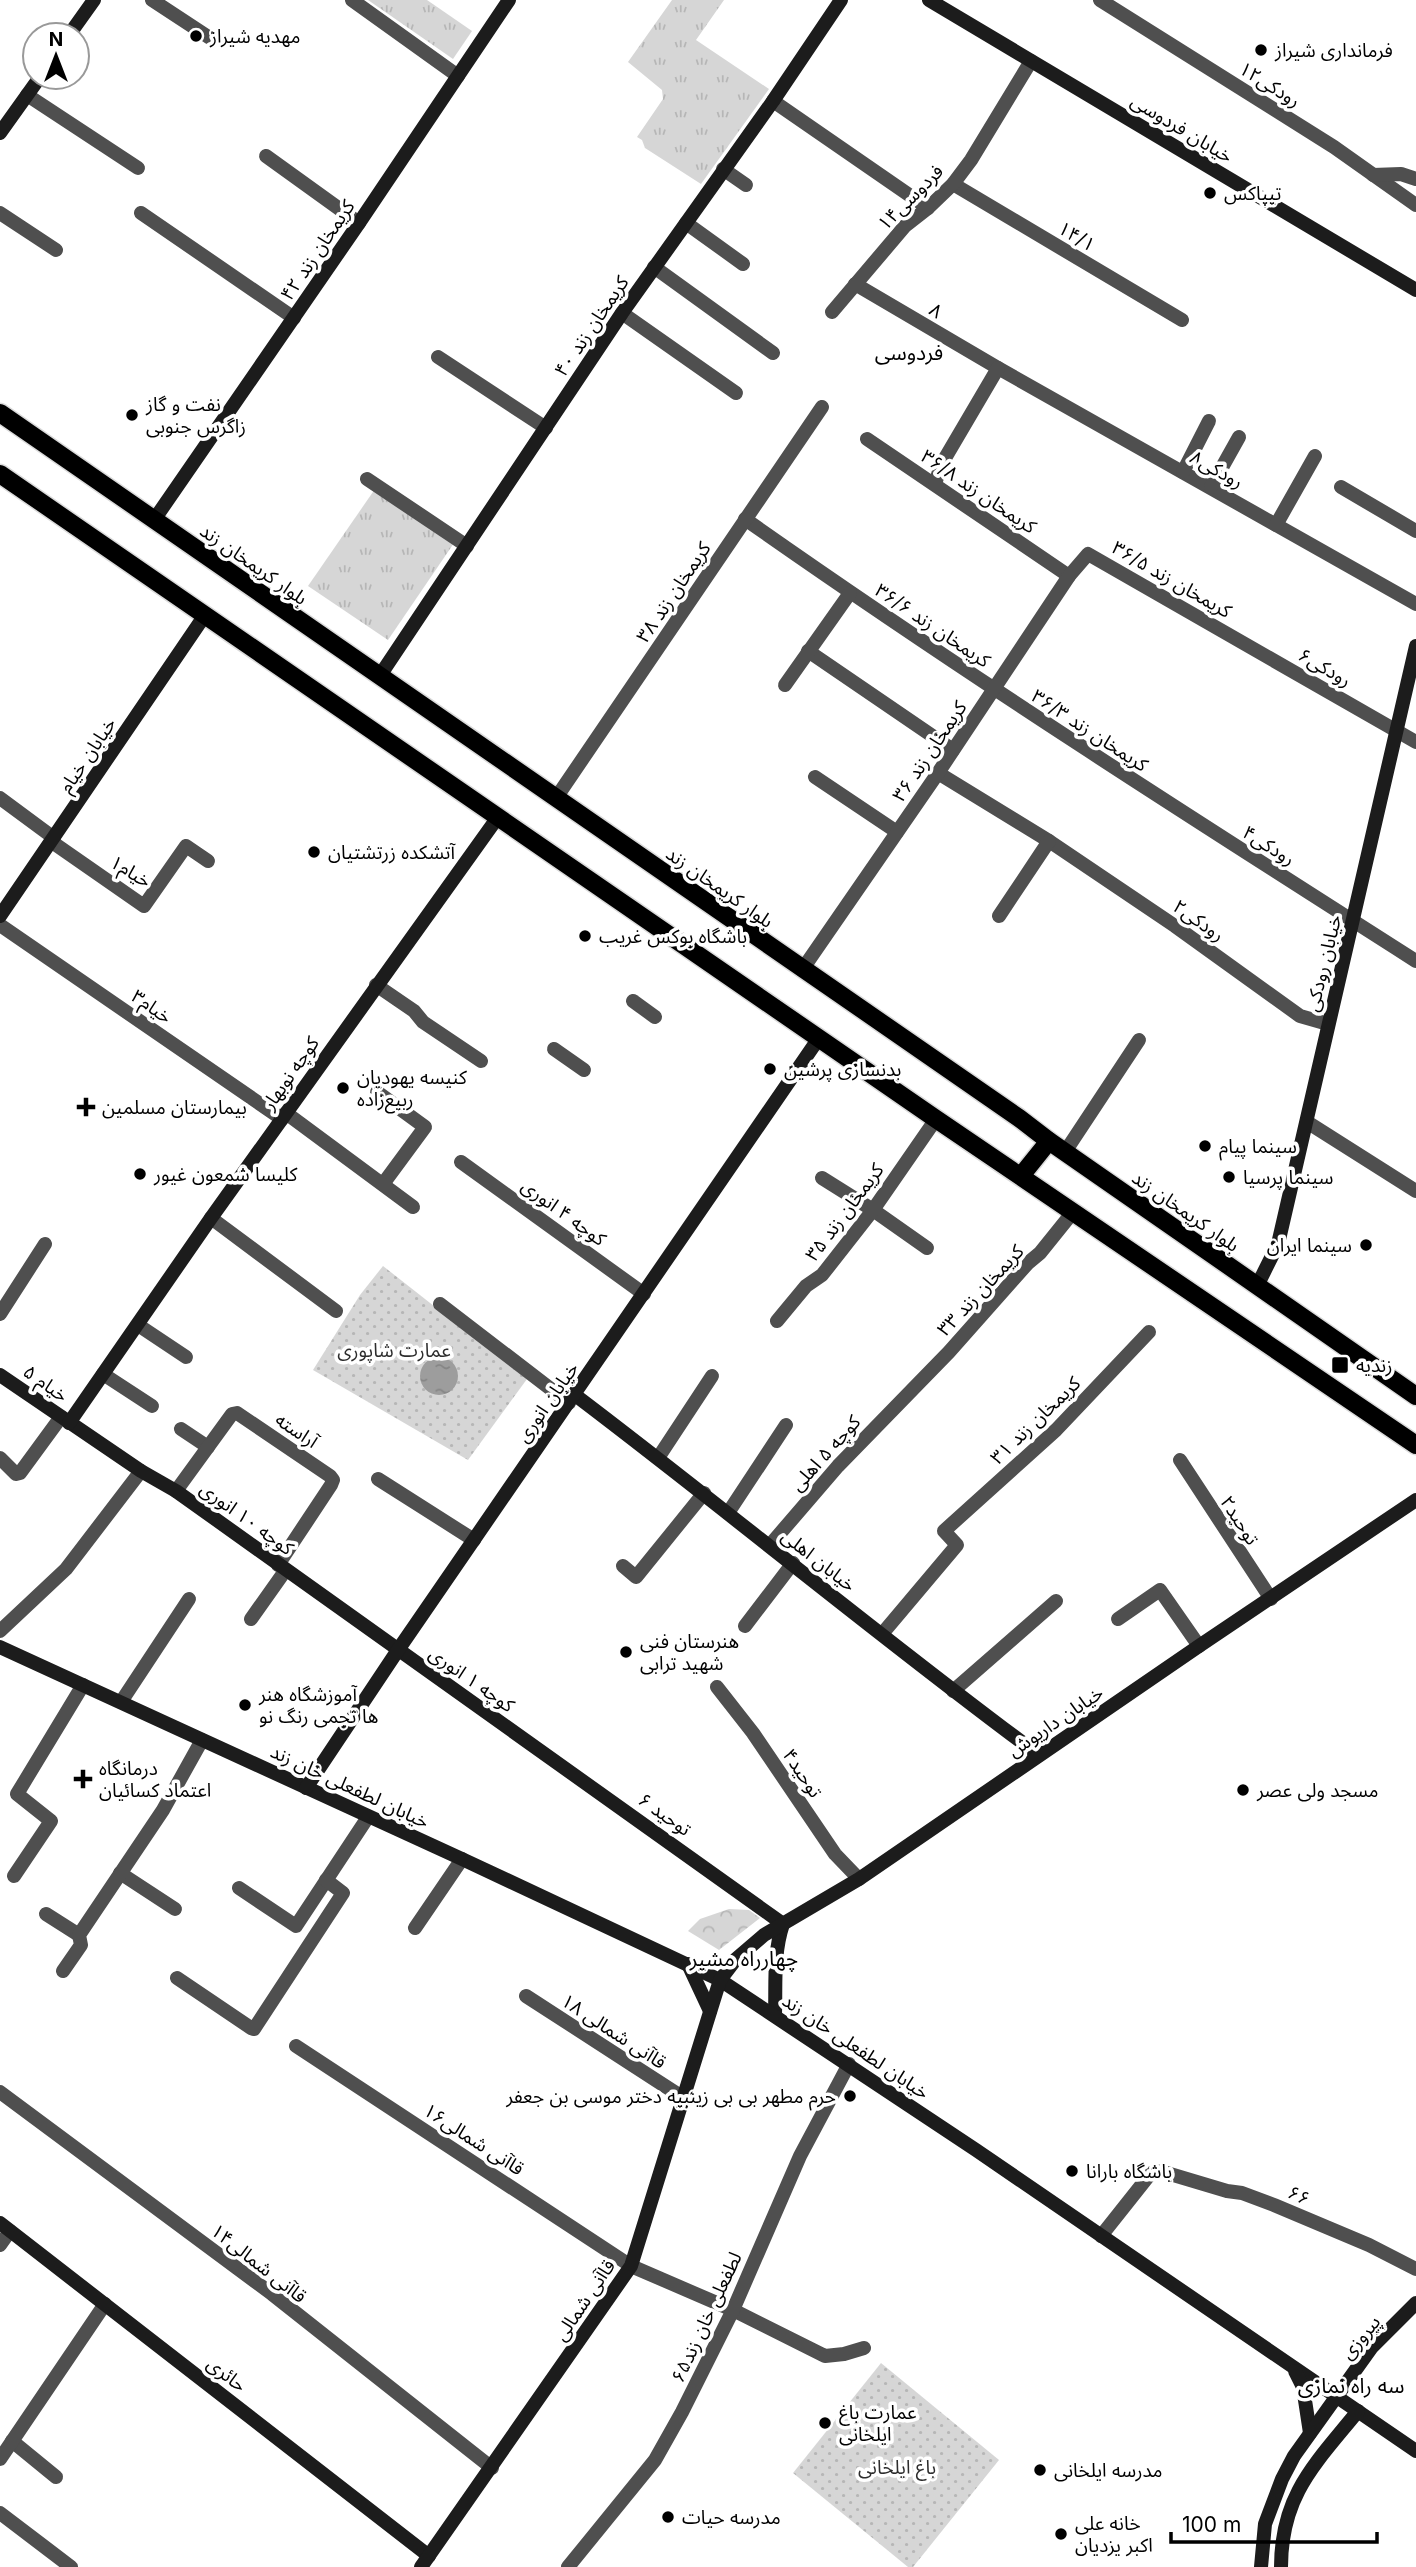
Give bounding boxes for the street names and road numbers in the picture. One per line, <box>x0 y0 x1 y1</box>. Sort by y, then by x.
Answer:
street label: رودکی۱۲ <box>1235 57 1305 112</box>
street label: خیابان فردوسی <box>1127 89 1237 168</box>
street label: فردوسی۱۴ <box>873 160 948 235</box>
street label: کریمخان زند ۴۲ <box>275 195 360 305</box>
street label: ۱۴/۱ <box>1054 216 1100 256</box>
street label: کریمخان زند ۴۰ <box>549 271 634 381</box>
street label: ۸ <box>925 298 946 323</box>
street label: کریمخان زند ۳۶/۸ <box>917 444 1042 539</box>
street label: رودکی۸ <box>1186 446 1247 493</box>
street label: بلوار کریمخان زند <box>196 519 312 610</box>
street label: کریمخان زند ۳۶/۵ <box>1108 536 1236 623</box>
street label: کریمخان زند ۳۸ <box>631 537 716 647</box>
street label: کریمخان زند ۳۶/۶ <box>871 578 996 673</box>
street label: رودکی۶ <box>1294 643 1355 692</box>
street label: کریمخان زند ۳۶/۳ <box>1027 684 1153 777</box>
street label: کریمخان زند ۳۶ <box>887 696 972 806</box>
street label: خیابان خیام <box>54 713 123 799</box>
street label: رودکی۴ <box>1238 821 1299 870</box>
street label: بلوار کریمخان زند <box>662 842 778 933</box>
street label: ۱خیام <box>104 850 155 895</box>
street label: رودکی۲ <box>1169 895 1229 946</box>
street label: خیابان رودکی <box>1300 912 1347 1014</box>
street label: خیام۳ <box>125 984 176 1031</box>
street label: کوچه نوبهار <box>256 1031 325 1116</box>
street label: کریمخان زند ۳۵ <box>800 1158 889 1266</box>
street label: بلوار کریمخان زند <box>1128 1166 1244 1257</box>
street label: کوچه ۴ انوری <box>516 1174 611 1252</box>
street label: کریمخان زند ۳۳ <box>932 1239 1029 1341</box>
street label: خیابان انوری <box>511 1358 583 1447</box>
street label: ۵ خیام <box>17 1360 72 1409</box>
street label: کریمخان زند ۳۱ <box>986 1371 1086 1469</box>
street label: آراسته <box>271 1408 324 1454</box>
street label: کوچه ۵ اهلی <box>785 1410 867 1497</box>
street label: کوچه ۱۰ انوری <box>195 1477 299 1561</box>
street label: توحید۲ <box>1215 1491 1264 1549</box>
street label: خیابان اهلی <box>777 1524 860 1597</box>
street label: کوچه ۱ انوری <box>424 1642 520 1719</box>
street label: خیابان داریوش <box>1003 1681 1107 1762</box>
street label: خیابان لطفعلی خان زند <box>267 1740 433 1833</box>
street label: توحید۴ <box>778 1744 827 1802</box>
street label: ۶ توحید <box>634 1788 696 1841</box>
street label: ۱۸ قاآنی شمالی <box>557 1989 670 2074</box>
street label: خیابان لطفعلی خان زند <box>778 1989 934 2104</box>
street label: قاآنی شمالی۱۶ <box>419 2098 528 2180</box>
street label: ۶۶ <box>1284 2181 1313 2210</box>
street label: قاآنی شمالی۱۴ <box>206 2219 311 2308</box>
street label: لطفعلی خان زند۶۵ <box>666 2248 747 2386</box>
street label: قاآنی شمالی <box>549 2255 620 2345</box>
street label: پیروزی <box>1335 2311 1386 2365</box>
street label: حائری <box>202 2352 251 2397</box>

